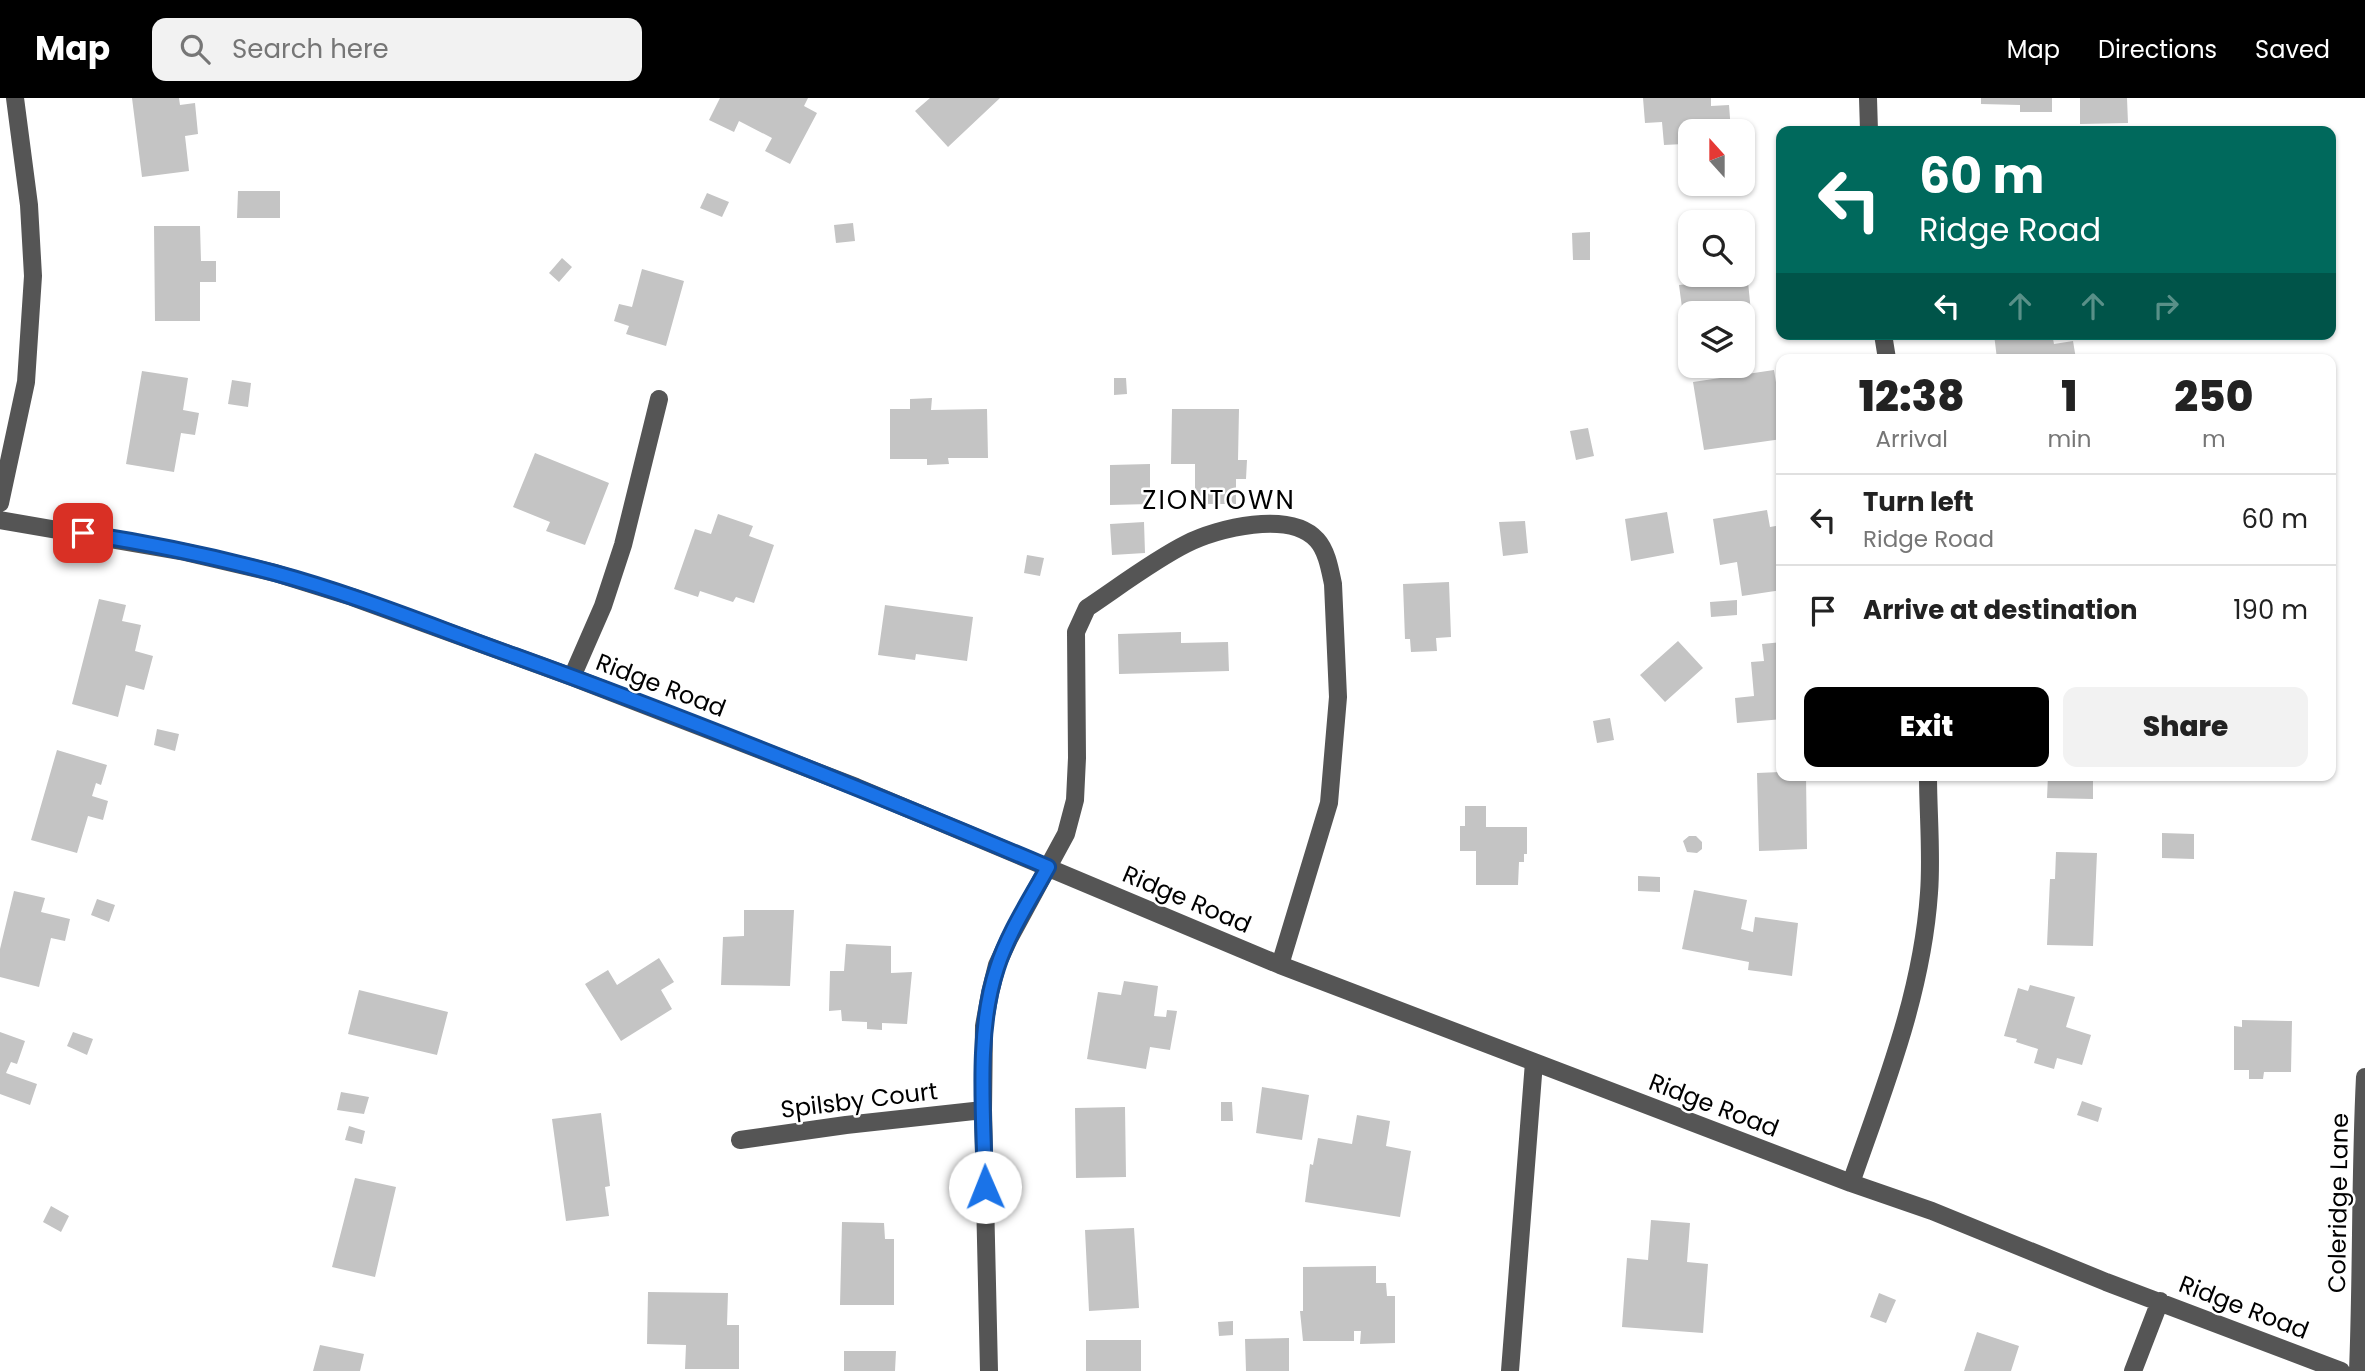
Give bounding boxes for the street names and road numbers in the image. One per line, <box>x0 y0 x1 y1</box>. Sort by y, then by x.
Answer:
street label: Ridge Road <box>591 645 731 725</box>
street label: Ridge Road <box>1118 857 1256 941</box>
street label: Ridge Road <box>1644 1065 1784 1145</box>
street label: Spilsby Court <box>779 1074 939 1126</box>
street label: Coleridge Lane <box>2320 1113 2356 1293</box>
street label: Ridge Road <box>2174 1267 2314 1347</box>

